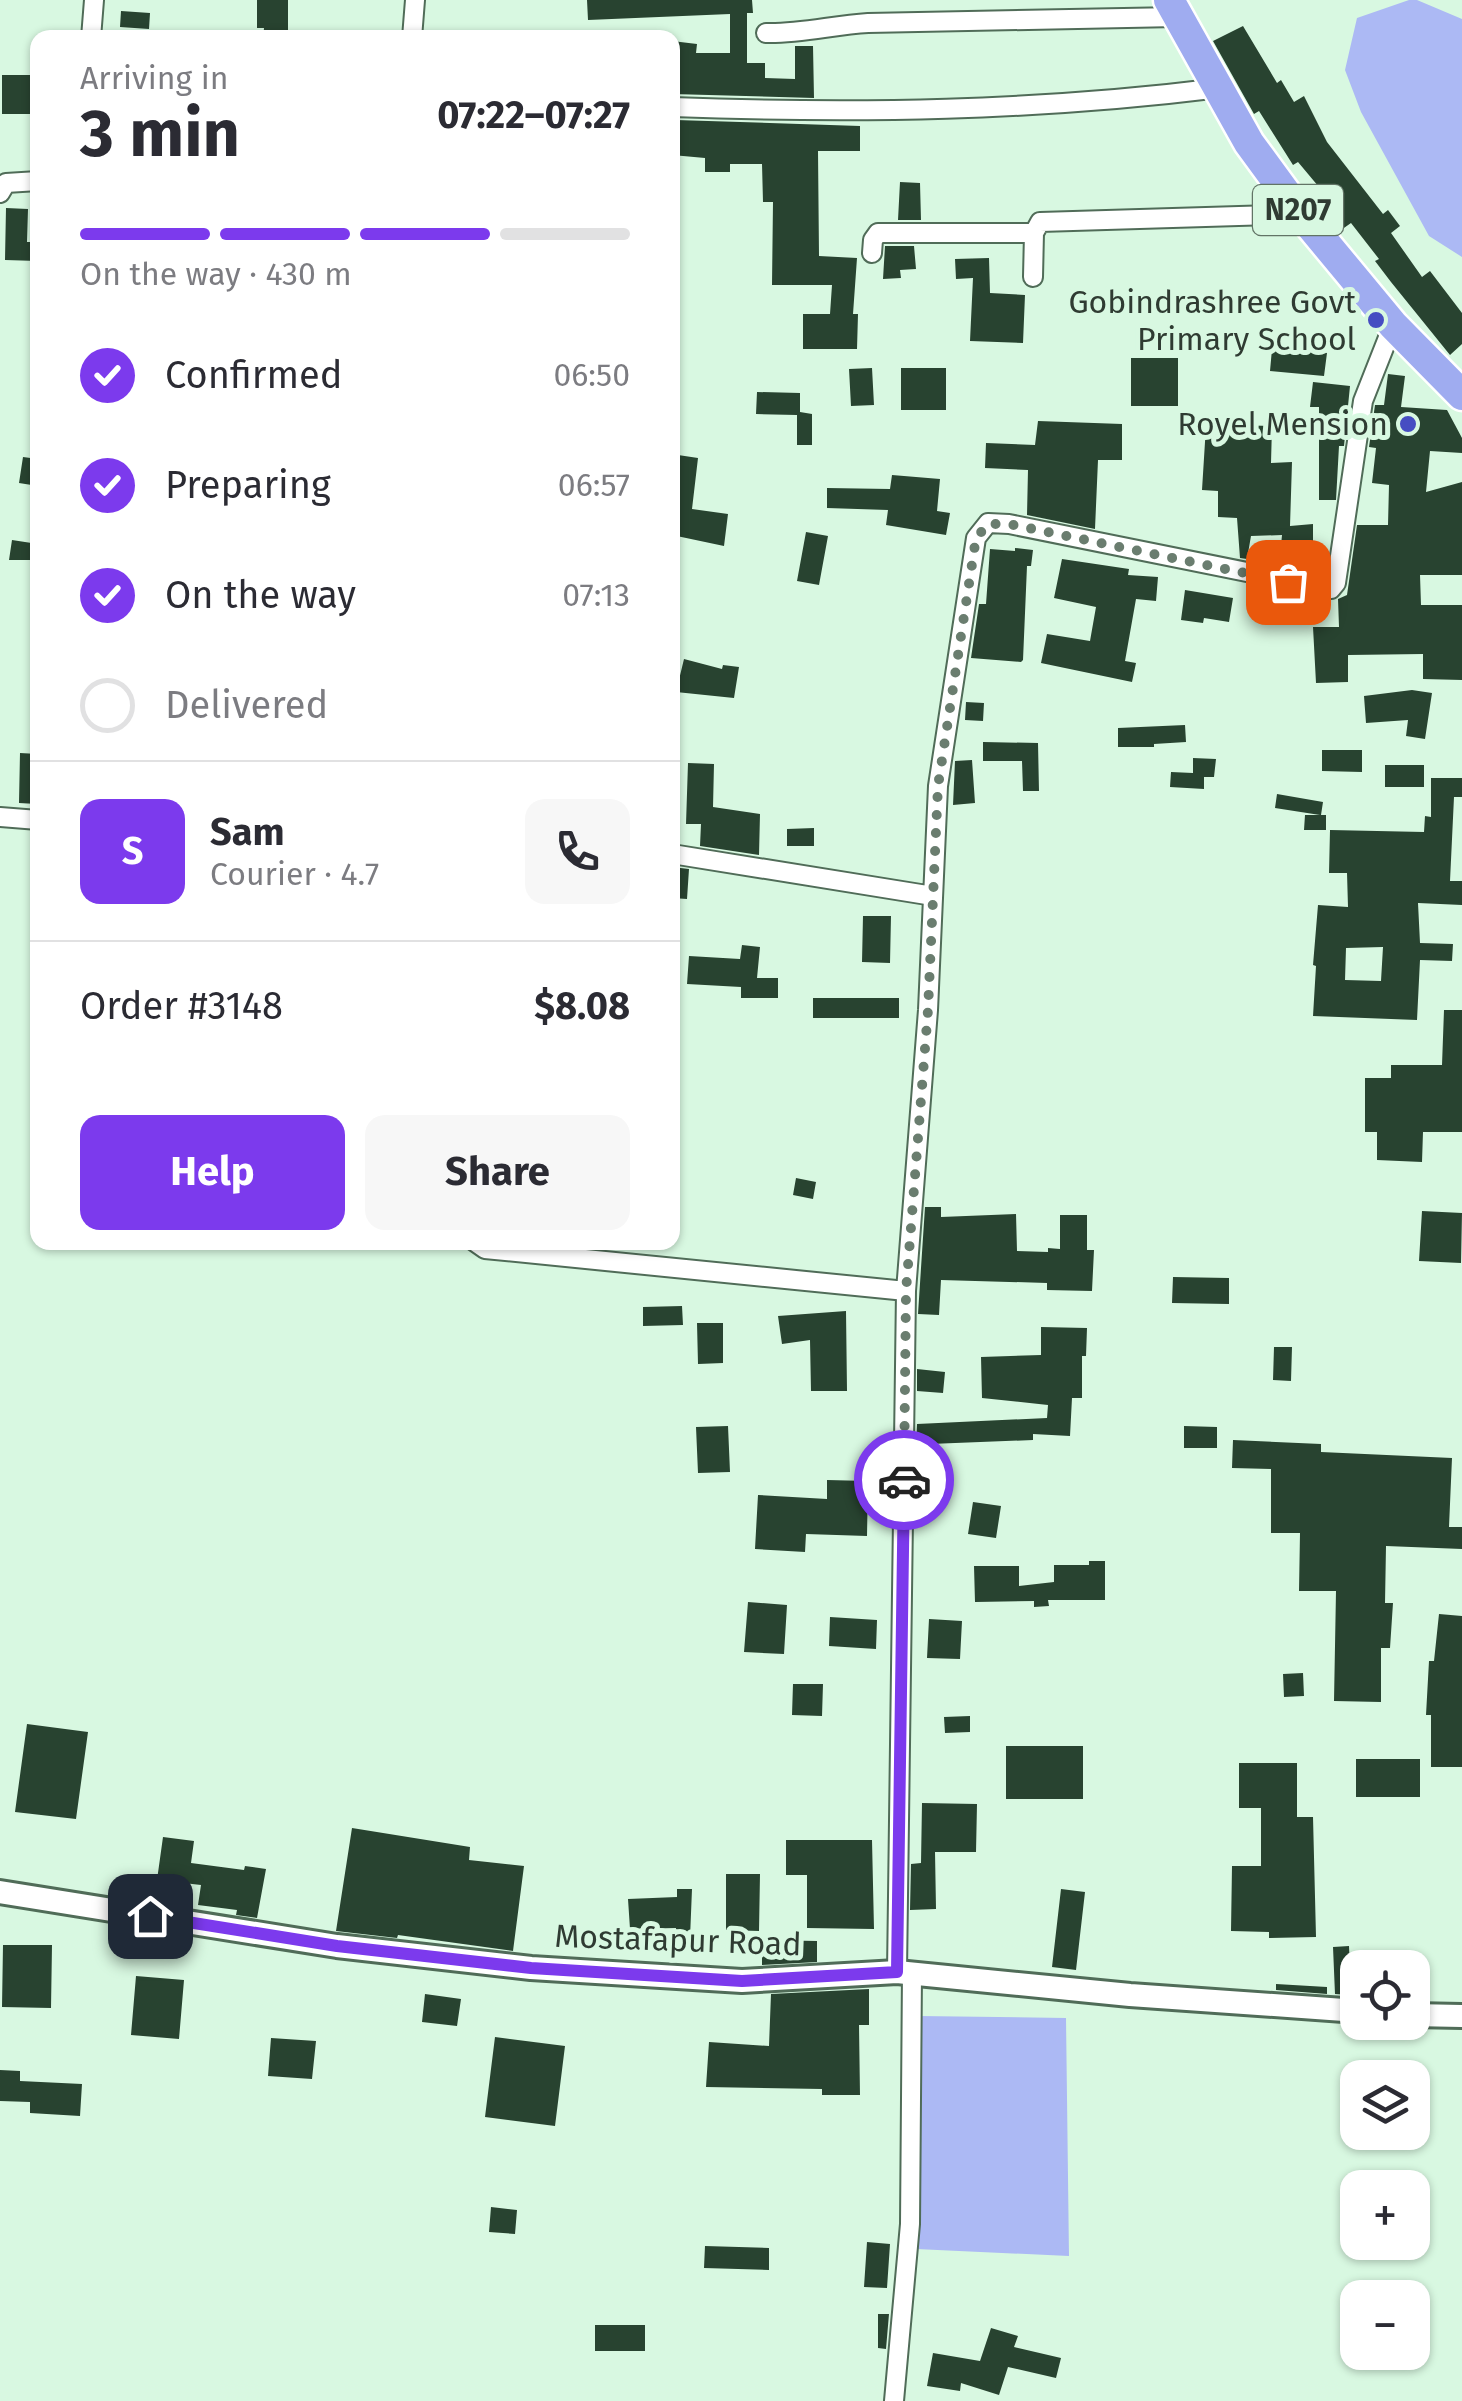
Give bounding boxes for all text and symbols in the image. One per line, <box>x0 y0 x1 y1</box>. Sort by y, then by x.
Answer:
text: Arriving in <box>80 59 228 97</box>
text: 07:22–07:27 <box>437 92 630 138</box>
text: 3 min <box>80 95 240 173</box>
road number: N207 <box>1253 185 1343 235</box>
text: On the way · 430 m <box>80 255 352 293</box>
place label: Gobindrashree Govt Primary School <box>1068 283 1356 358</box>
marker: Gobindrashree Govt Primary School <box>1365 309 1387 331</box>
icon: check <box>80 348 135 403</box>
text: Confirmed <box>165 352 343 398</box>
text: 06:50 <box>553 356 630 394</box>
place label: Royel Mension <box>1177 405 1388 443</box>
marker: Royel Mension <box>1397 413 1419 435</box>
icon: check <box>80 458 135 513</box>
text: Preparing <box>165 462 331 508</box>
text: 06:57 <box>558 466 630 504</box>
pin <box>1246 540 1331 625</box>
icon: bag <box>1261 555 1316 610</box>
icon: check <box>80 568 135 623</box>
text: On the way <box>165 572 356 618</box>
text: 07:13 <box>562 576 630 614</box>
text: Delivered <box>165 682 328 728</box>
button: phone <box>525 799 630 904</box>
text: Sam <box>210 809 285 855</box>
text: S <box>122 828 143 874</box>
text: Courier · 4.7 <box>210 855 379 893</box>
text: Order #3148 <box>80 983 283 1029</box>
text: $8.08 <box>534 983 630 1029</box>
button: Help <box>80 1115 345 1230</box>
button: Share <box>365 1115 630 1230</box>
courier <box>854 1430 954 1530</box>
icon: car <box>877 1453 932 1508</box>
pin <box>108 1874 193 1959</box>
icon: home <box>123 1889 178 1944</box>
street label: Mostafapur Road <box>554 1917 802 1963</box>
map controls <box>1340 1950 1430 2370</box>
button: locate <box>1340 1950 1430 2040</box>
button: layers <box>1340 2060 1430 2150</box>
button: + <box>1340 2170 1430 2260</box>
button: − <box>1340 2280 1430 2370</box>

